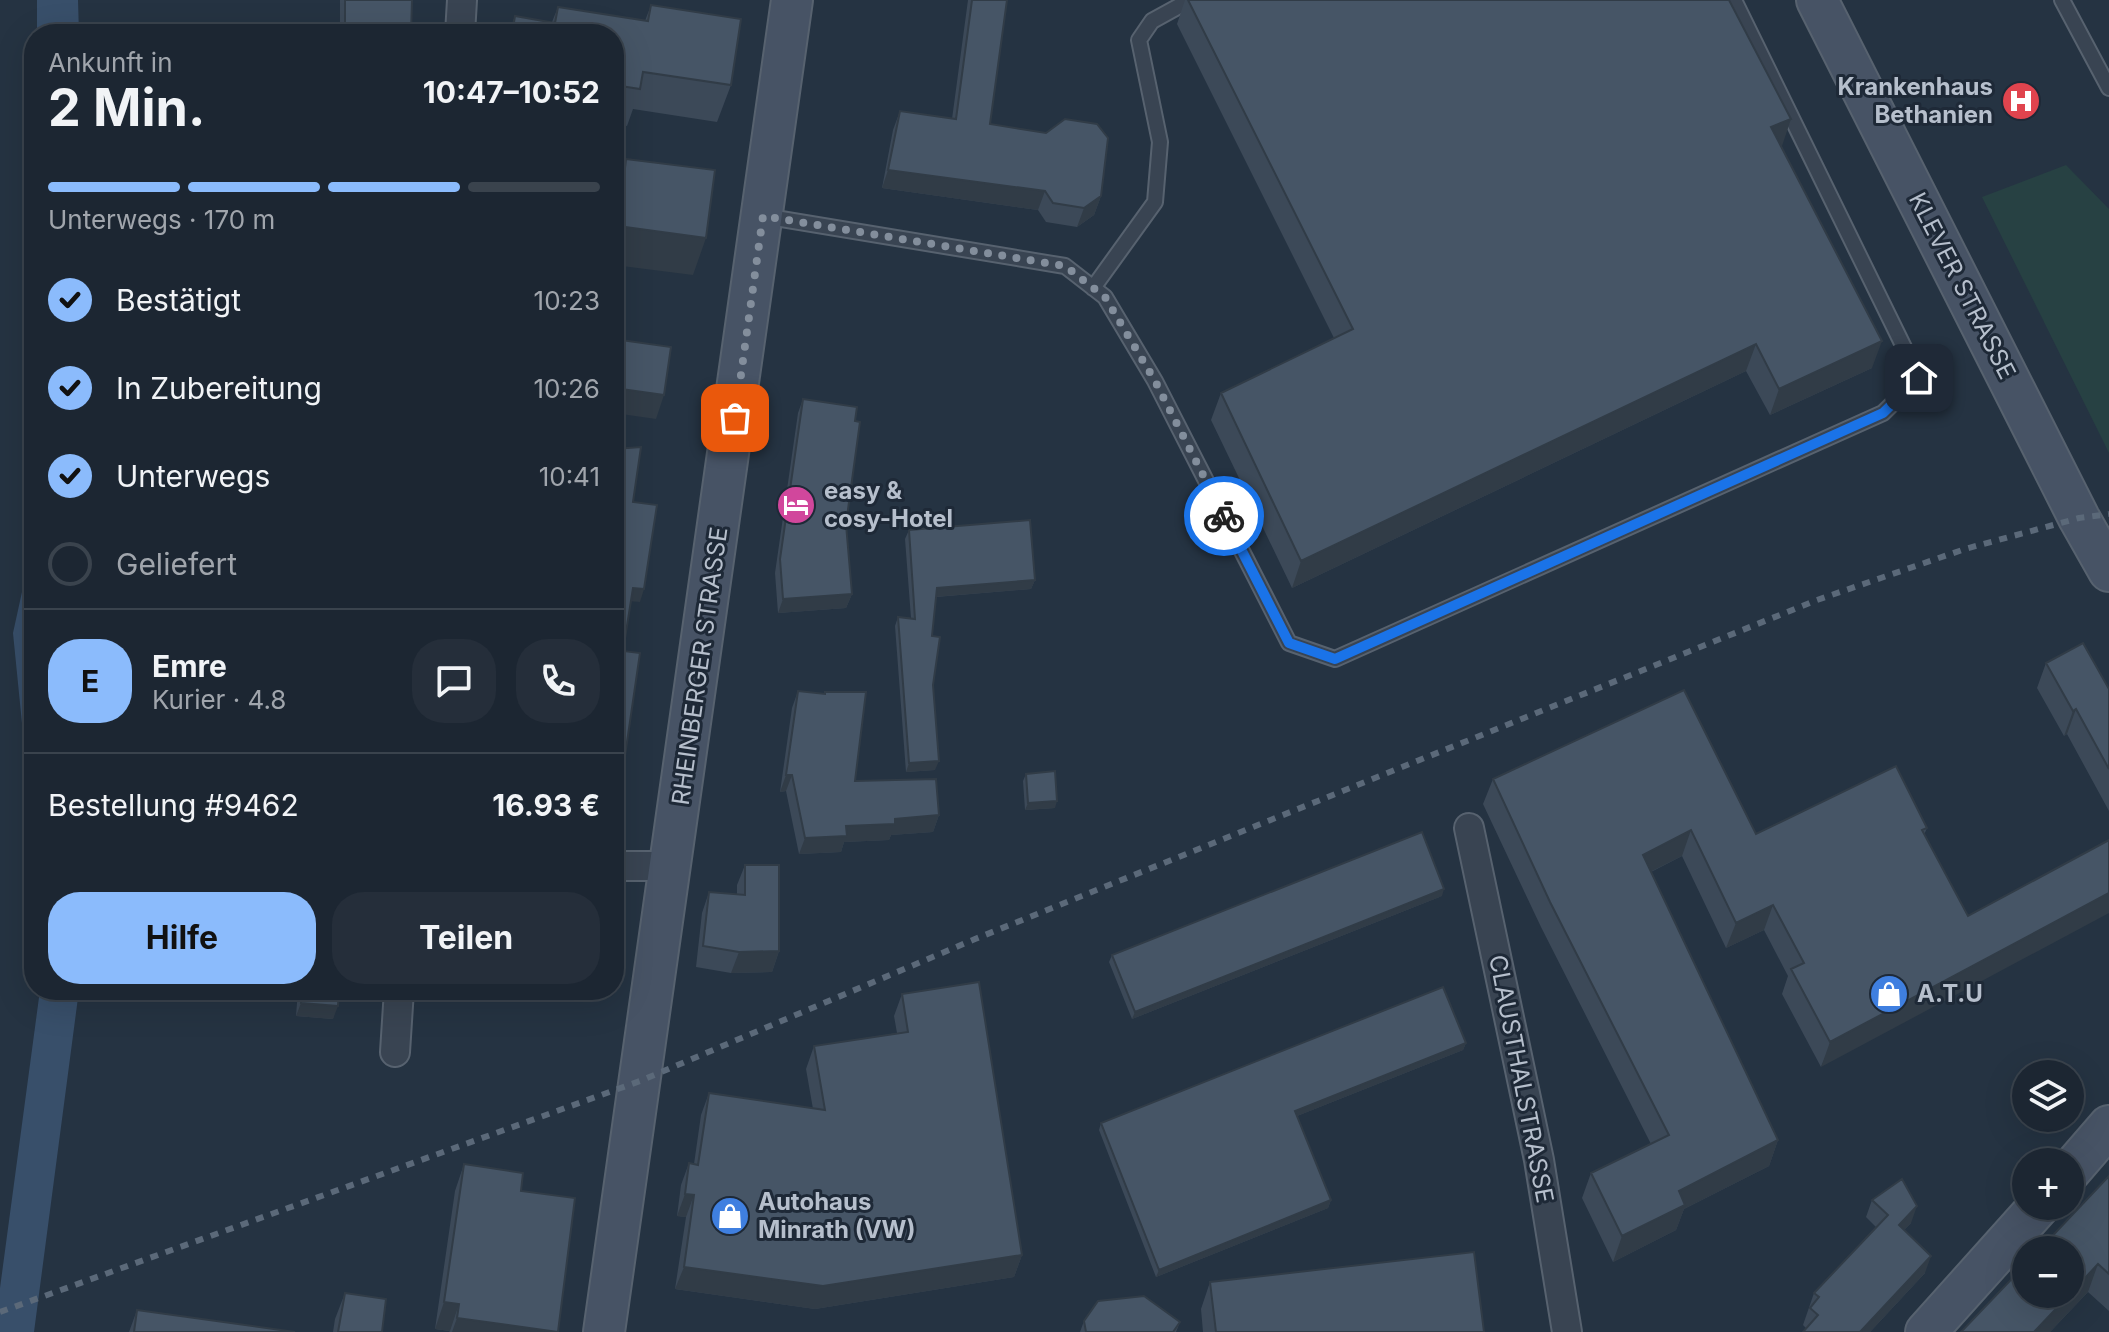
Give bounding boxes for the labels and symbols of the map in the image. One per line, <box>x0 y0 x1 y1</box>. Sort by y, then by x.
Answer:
place label: Krankenhaus Bethanien <box>1838 72 1993 129</box>
hospital icon: Krankenhaus Bethanien <box>2000 80 2042 122</box>
street label: KLEVER STRASSE <box>1903 188 2022 384</box>
pin <box>1885 344 1953 412</box>
pin <box>701 384 769 452</box>
place label: easy & cosy-Hotel <box>824 476 953 533</box>
courier <box>1184 476 1264 556</box>
hotel icon: easy & cosy-Hotel <box>775 484 817 526</box>
street label: RHEINBERGER STRASSE <box>666 525 733 807</box>
street label: CLAUSTHALSTRASSE <box>1483 952 1560 1205</box>
shop icon: A.T.U <box>1868 973 1910 1015</box>
place label: A.T.U <box>1917 979 1983 1008</box>
place label: Autohaus Minrath (VW) <box>758 1187 916 1244</box>
shop icon: Autohaus Minrath (VW) <box>709 1195 751 1237</box>

